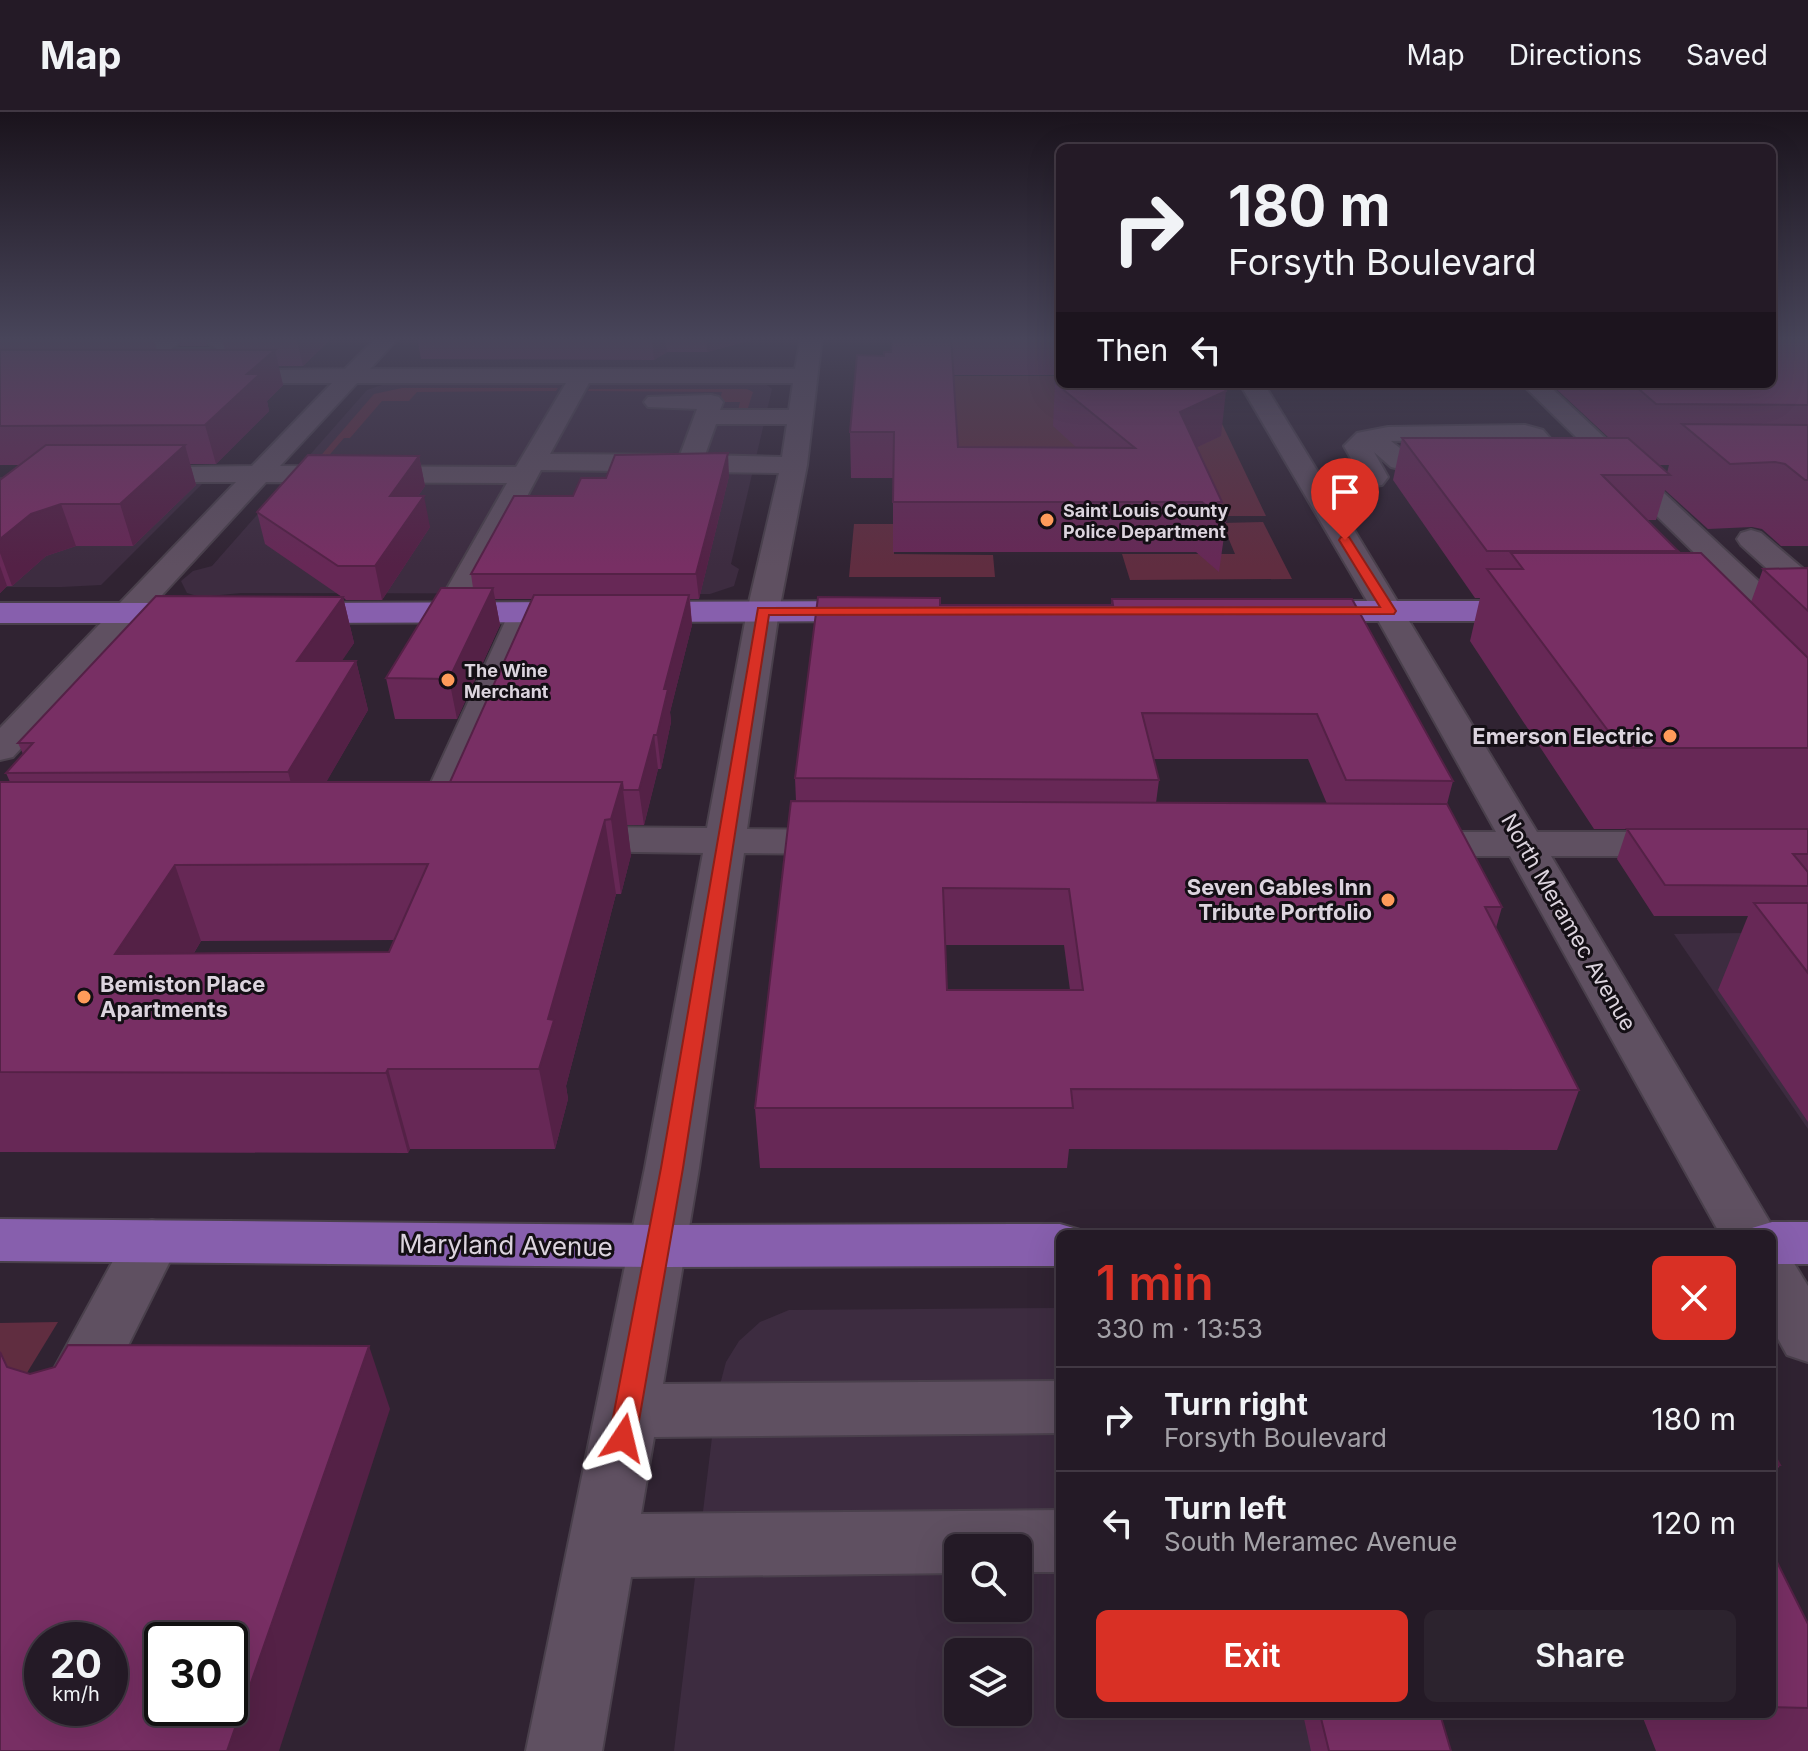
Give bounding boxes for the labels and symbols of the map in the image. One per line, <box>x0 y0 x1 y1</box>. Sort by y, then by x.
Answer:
pin <box>1311 458 1379 540</box>
place label: Saint Louis County Police Department <box>1063 500 1229 542</box>
marker: Saint Louis County Police Department <box>1038 511 1056 529</box>
place label: The Wine Merchant <box>464 660 549 702</box>
marker: The Wine Merchant <box>439 671 457 689</box>
place label: Emerson Electric <box>1472 723 1654 749</box>
marker: Emerson Electric <box>1661 727 1679 745</box>
street label: North Meramec Avenue <box>1496 809 1642 1035</box>
place label: Seven Gables Inn Tribute Portfolio <box>1187 874 1372 925</box>
marker: Seven Gables Inn Tribute Portfolio <box>1379 891 1397 909</box>
place label: Bemiston Place Apartments <box>100 971 265 1022</box>
marker: Bemiston Place Apartments <box>75 988 93 1006</box>
street label: Maryland Avenue <box>399 1228 613 1262</box>
position arrow <box>581 1396 665 1480</box>
speed limit sign: 30 <box>144 1622 248 1726</box>

